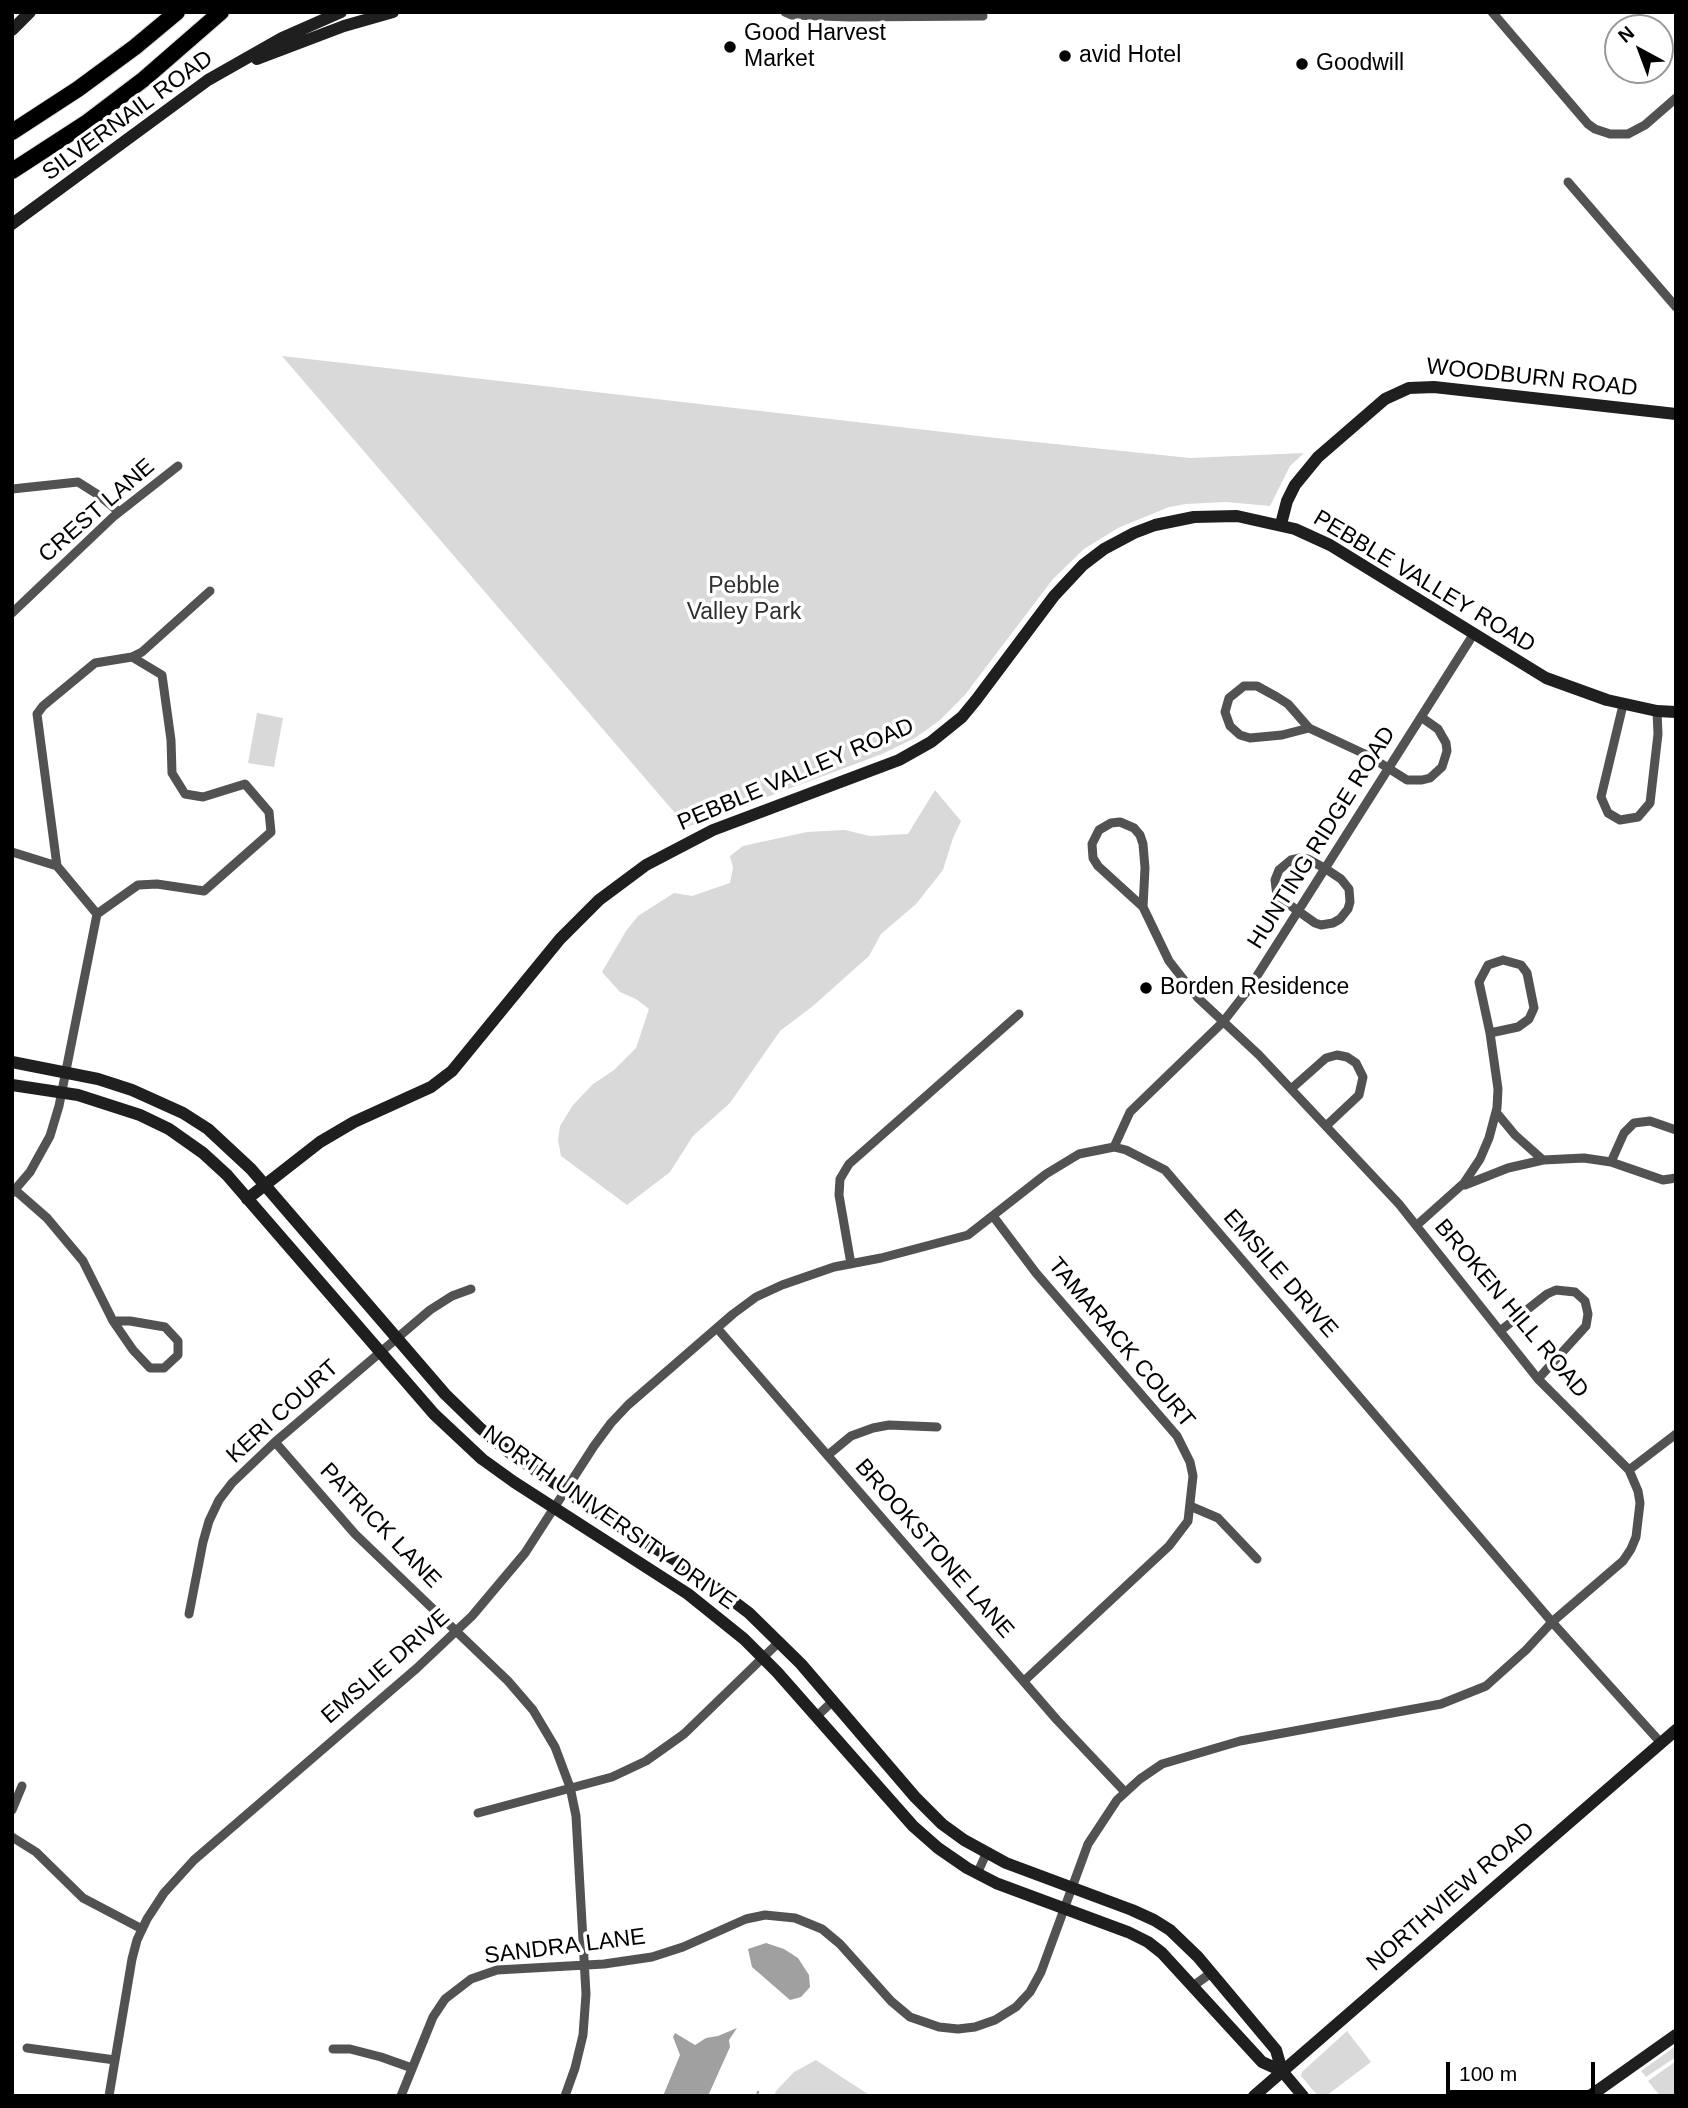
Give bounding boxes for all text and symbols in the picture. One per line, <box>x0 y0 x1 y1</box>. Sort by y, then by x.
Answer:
north arrow <box>1604 14 1674 84</box>
place label: Good Harvest Market <box>744 20 886 74</box>
text: N <box>1614 22 1638 47</box>
marker: Good Harvest Market <box>722 39 738 55</box>
place label: avid Hotel <box>1079 42 1181 70</box>
street label: SILVERNAIL ROAD <box>37 45 219 187</box>
marker: avid Hotel <box>1057 48 1073 64</box>
place label: Goodwill <box>1316 50 1404 78</box>
marker: Goodwill <box>1294 56 1310 72</box>
street label: WOODBURN ROAD <box>1425 353 1639 403</box>
street label: CREST LANE <box>33 453 161 569</box>
street label: PEBBLE VALLEY ROAD <box>1308 505 1540 659</box>
park label: Pebble Valley Park <box>687 573 801 627</box>
street label: PEBBLE VALLEY ROAD <box>674 713 918 837</box>
street label: HUNTING RIDGE ROAD <box>1242 722 1402 954</box>
place label: Borden Residence <box>1160 974 1349 1002</box>
marker: Borden Residence <box>1138 980 1154 996</box>
street label: EMSILE DRIVE <box>1217 1204 1343 1344</box>
street label: BROKEN HILL ROAD <box>1428 1214 1594 1404</box>
street label: TAMARACK COURT <box>1042 1252 1200 1434</box>
street label: KERI COURT <box>221 1354 345 1470</box>
street label: NORTH UNIVERSITY DRIVE <box>477 1420 741 1616</box>
street label: BROOKSTONE LANE <box>849 1454 1019 1644</box>
street label: PATRICK LANE <box>314 1458 446 1594</box>
street label: EMSLIE DRIVE <box>316 1604 456 1730</box>
street label: NORTHVIEW ROAD <box>1362 1817 1540 1977</box>
street label: SANDRA LANE <box>483 1923 647 1971</box>
scale bar <box>1450 2048 1599 2092</box>
text: 100 m <box>1459 2062 1517 2085</box>

